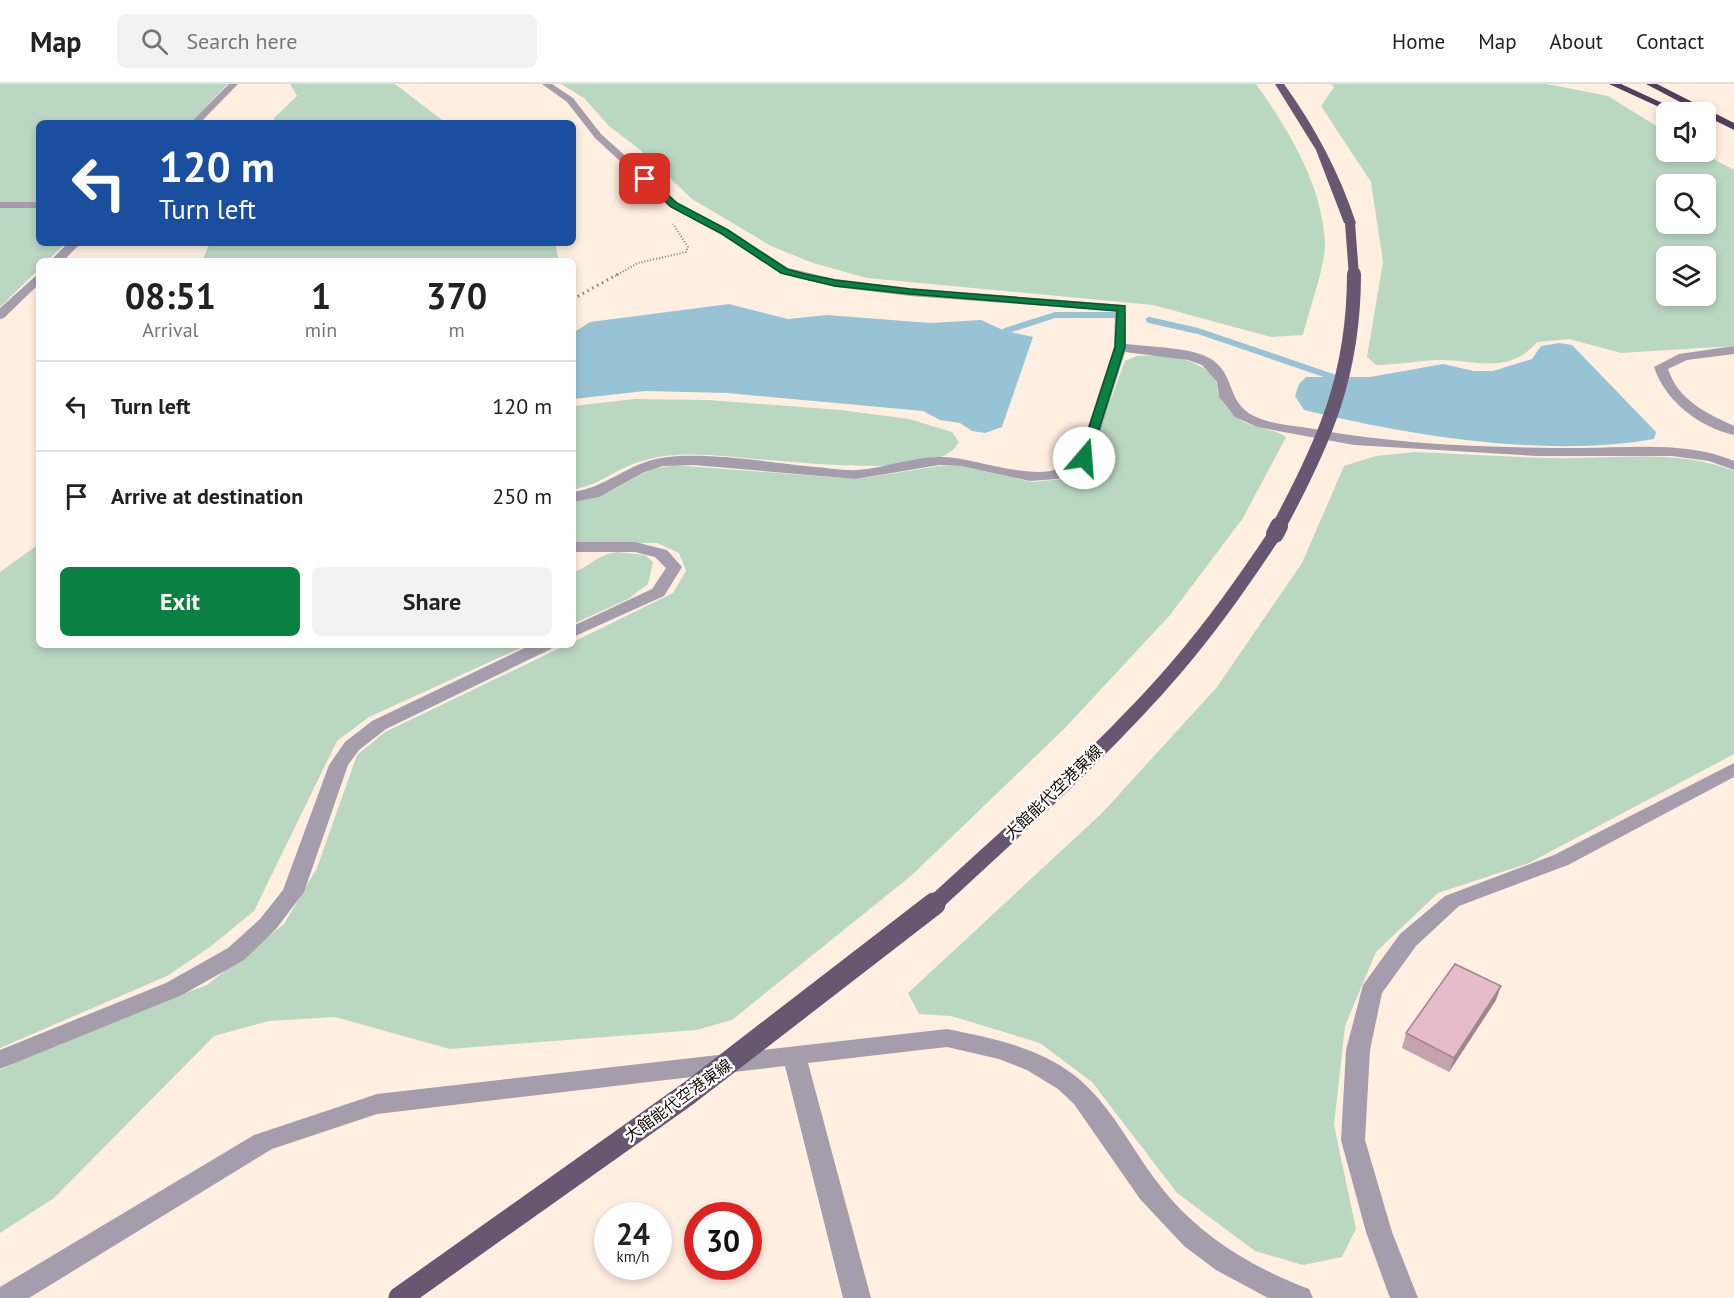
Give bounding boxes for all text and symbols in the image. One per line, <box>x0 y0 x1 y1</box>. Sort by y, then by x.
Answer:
search box <box>117 14 537 68</box>
text: Map <box>30 23 81 60</box>
icon: search <box>138 25 171 58</box>
text: Search here <box>186 27 297 55</box>
text: Home <box>1392 28 1445 55</box>
text: Map <box>1478 28 1517 55</box>
text: About <box>1550 28 1603 55</box>
text: Contact <box>1636 28 1704 55</box>
map controls <box>1656 102 1716 306</box>
button: sound <box>1656 102 1716 162</box>
text: 120 m <box>159 139 275 194</box>
icon: left <box>60 144 138 222</box>
pin <box>619 153 670 204</box>
icon: arrive <box>628 162 661 195</box>
button: search <box>1656 174 1716 234</box>
text: Turn left <box>159 192 256 226</box>
button: layers <box>1656 246 1716 306</box>
text: 08:51 <box>125 272 216 319</box>
text: 1 <box>311 272 331 319</box>
text: 370 <box>426 272 487 319</box>
text: Arrival <box>142 317 198 343</box>
text: min <box>305 317 337 343</box>
text: m <box>449 317 465 343</box>
icon: left <box>60 390 93 423</box>
text: Turn left <box>111 392 191 420</box>
text: 120 m <box>492 392 552 420</box>
position arrow <box>1052 426 1116 490</box>
icon: arrive <box>60 480 93 513</box>
text: Arrive at destination <box>111 482 303 510</box>
text: 250 m <box>492 482 552 510</box>
button: Exit <box>60 567 300 636</box>
button: Share <box>312 567 552 636</box>
street label: 大館能代空港東線 <box>1000 740 1106 844</box>
street label: 大館能代空港東線 <box>620 1054 736 1146</box>
speed limit sign: 30 <box>684 1202 762 1280</box>
text: 24 <box>616 1214 650 1253</box>
text: km/h <box>617 1247 649 1266</box>

